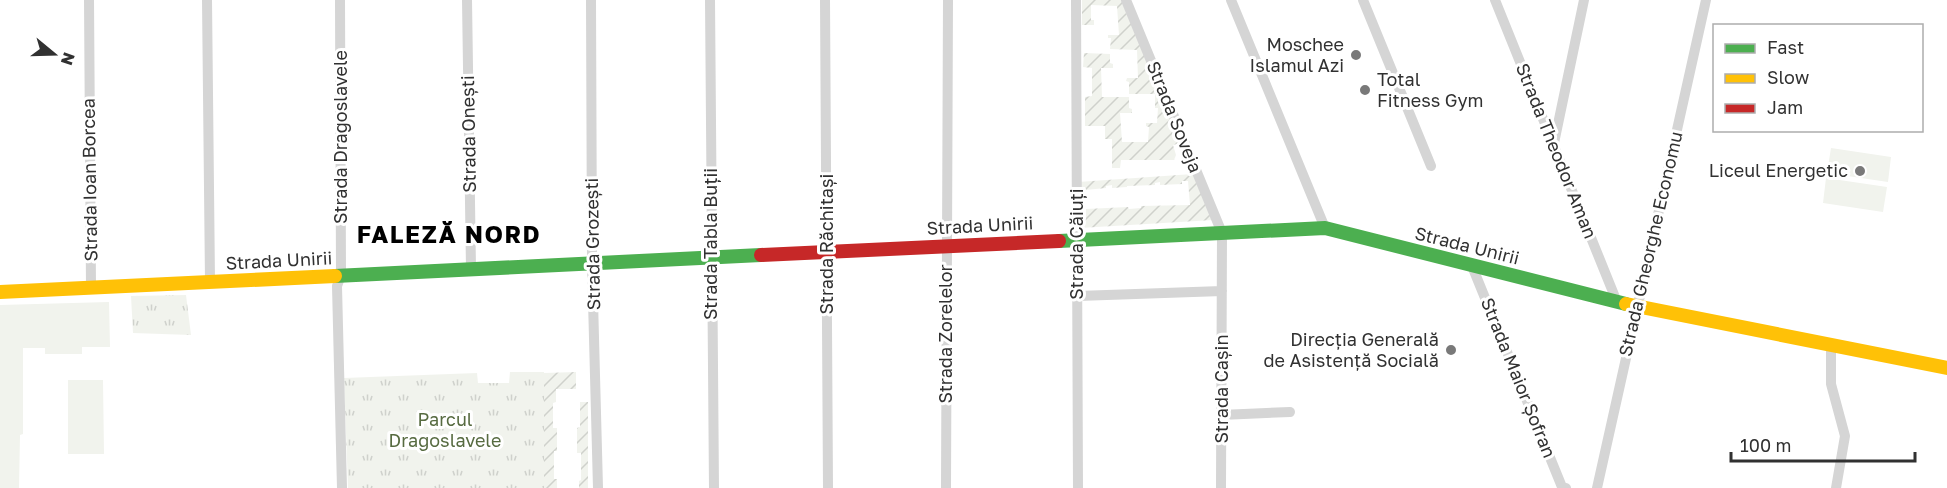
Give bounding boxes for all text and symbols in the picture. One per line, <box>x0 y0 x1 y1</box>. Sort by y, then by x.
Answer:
north arrow <box>24 24 84 84</box>
legend <box>1713 24 1923 132</box>
place label: Moschee Islamul Azi <box>1250 33 1344 76</box>
text: Fast <box>1767 36 1804 58</box>
marker: Moschee Islamul Azi <box>1349 48 1363 62</box>
text: N <box>57 50 80 68</box>
street label: Strada Dragoslavele <box>329 50 351 224</box>
street label: Strada Soveja <box>1143 58 1207 176</box>
street label: Strada Theodor Aman <box>1512 60 1602 242</box>
text: Slow <box>1767 66 1810 88</box>
place label: Total Fitness Gym <box>1377 68 1484 111</box>
street label: Strada Onești <box>456 75 480 193</box>
marker: Total Fitness Gym <box>1358 83 1372 97</box>
text: Jam <box>1767 96 1803 118</box>
street label: Strada Ioan Borcea <box>77 98 101 262</box>
street label: Strada Gheorghe Economu <box>1613 129 1687 358</box>
place label: Liceul Energetic <box>1709 159 1848 181</box>
marker: Liceul Energetic <box>1853 164 1867 178</box>
street label: Strada Tabla Buții <box>699 168 721 320</box>
street label: Strada Răchitași <box>815 174 837 314</box>
street label: Strada Grozești <box>580 178 604 311</box>
street label: Strada Căiuți <box>1065 188 1087 300</box>
street label: Strada Unirii <box>926 211 1034 239</box>
district label: FALEZĂ NORD <box>357 219 541 248</box>
street label: Strada Unirii <box>1413 221 1522 269</box>
street label: Strada Unirii <box>225 246 333 274</box>
street label: Strada Zorelelor <box>934 264 956 404</box>
street label: Strada Maior Șofran <box>1477 294 1561 461</box>
place label: Direcția Generală de Asistență Socială <box>1263 328 1439 371</box>
street label: Strada Cașin <box>1210 335 1232 443</box>
marker: Direcția Generală de Asistență Socială <box>1444 343 1458 357</box>
park label: Parcul Dragoslavele <box>389 408 501 451</box>
scale bar <box>1731 425 1916 463</box>
text: 100 m <box>1740 434 1791 456</box>

